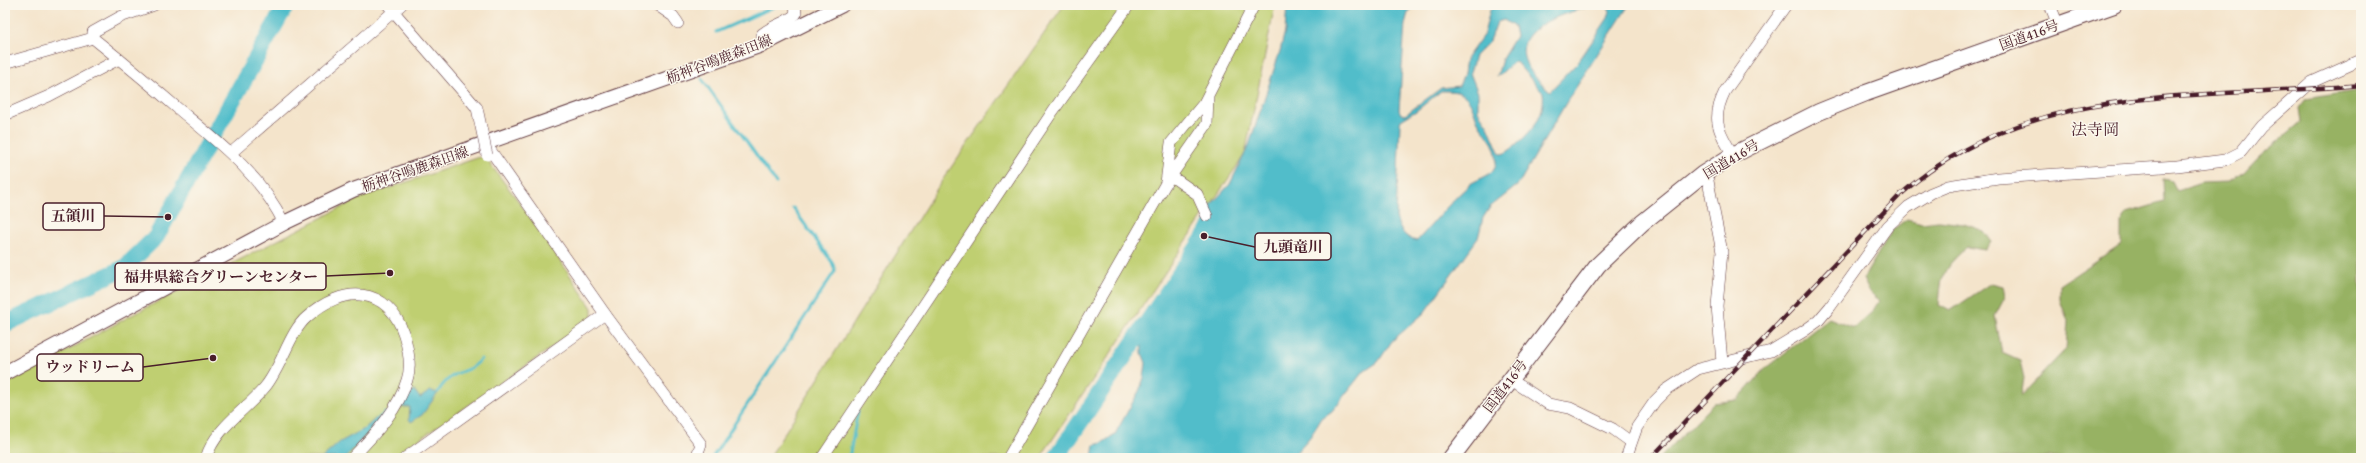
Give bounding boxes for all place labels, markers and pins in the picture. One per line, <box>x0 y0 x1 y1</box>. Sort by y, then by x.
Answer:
callout: 五領川 <box>43 203 104 230</box>
callout: 九頭竜川 <box>1255 233 1331 260</box>
callout: 福井県総合グリーンセンター <box>115 263 326 290</box>
callout: ウッドリーム <box>37 354 143 381</box>

